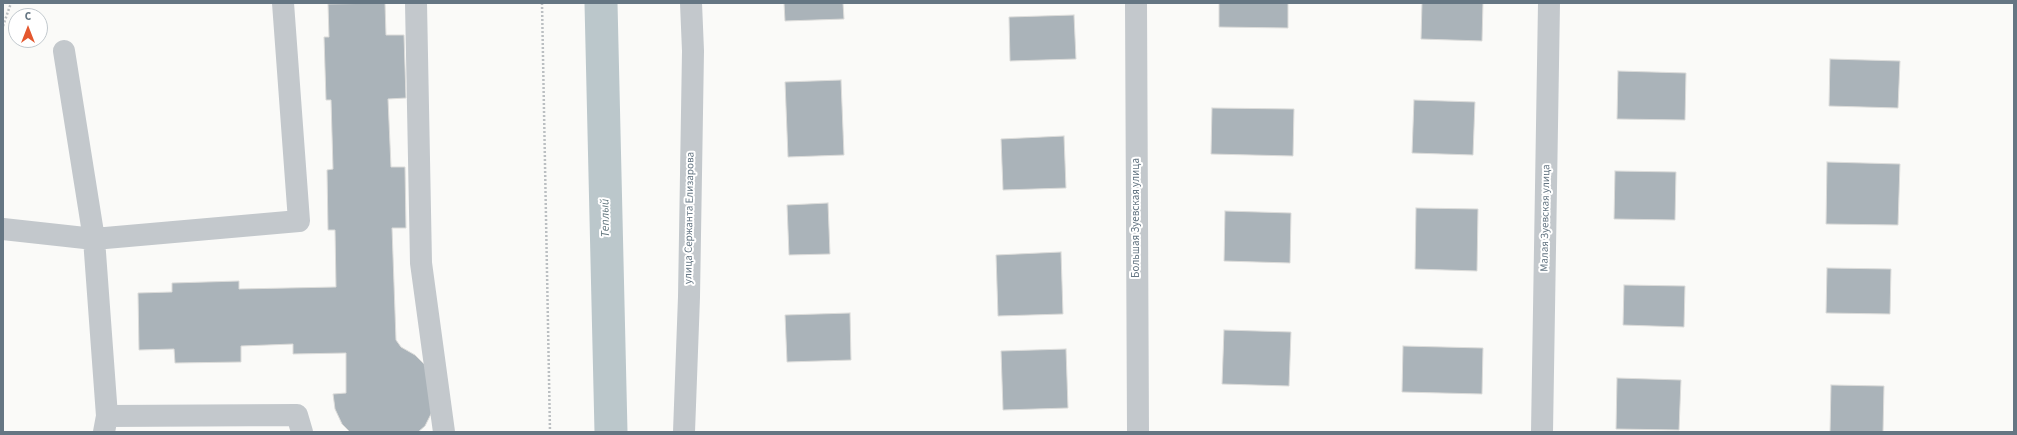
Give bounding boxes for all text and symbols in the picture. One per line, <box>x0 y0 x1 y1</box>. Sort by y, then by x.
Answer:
north arrow <box>8 8 48 48</box>
text: С <box>25 9 31 24</box>
street label: улица Сержанта Елизарова <box>682 152 698 284</box>
street label: Большая Зуевская улица <box>1130 158 1144 278</box>
street label: Малая Зуевская улица <box>1538 164 1554 272</box>
water label: Теплый <box>598 199 614 237</box>

